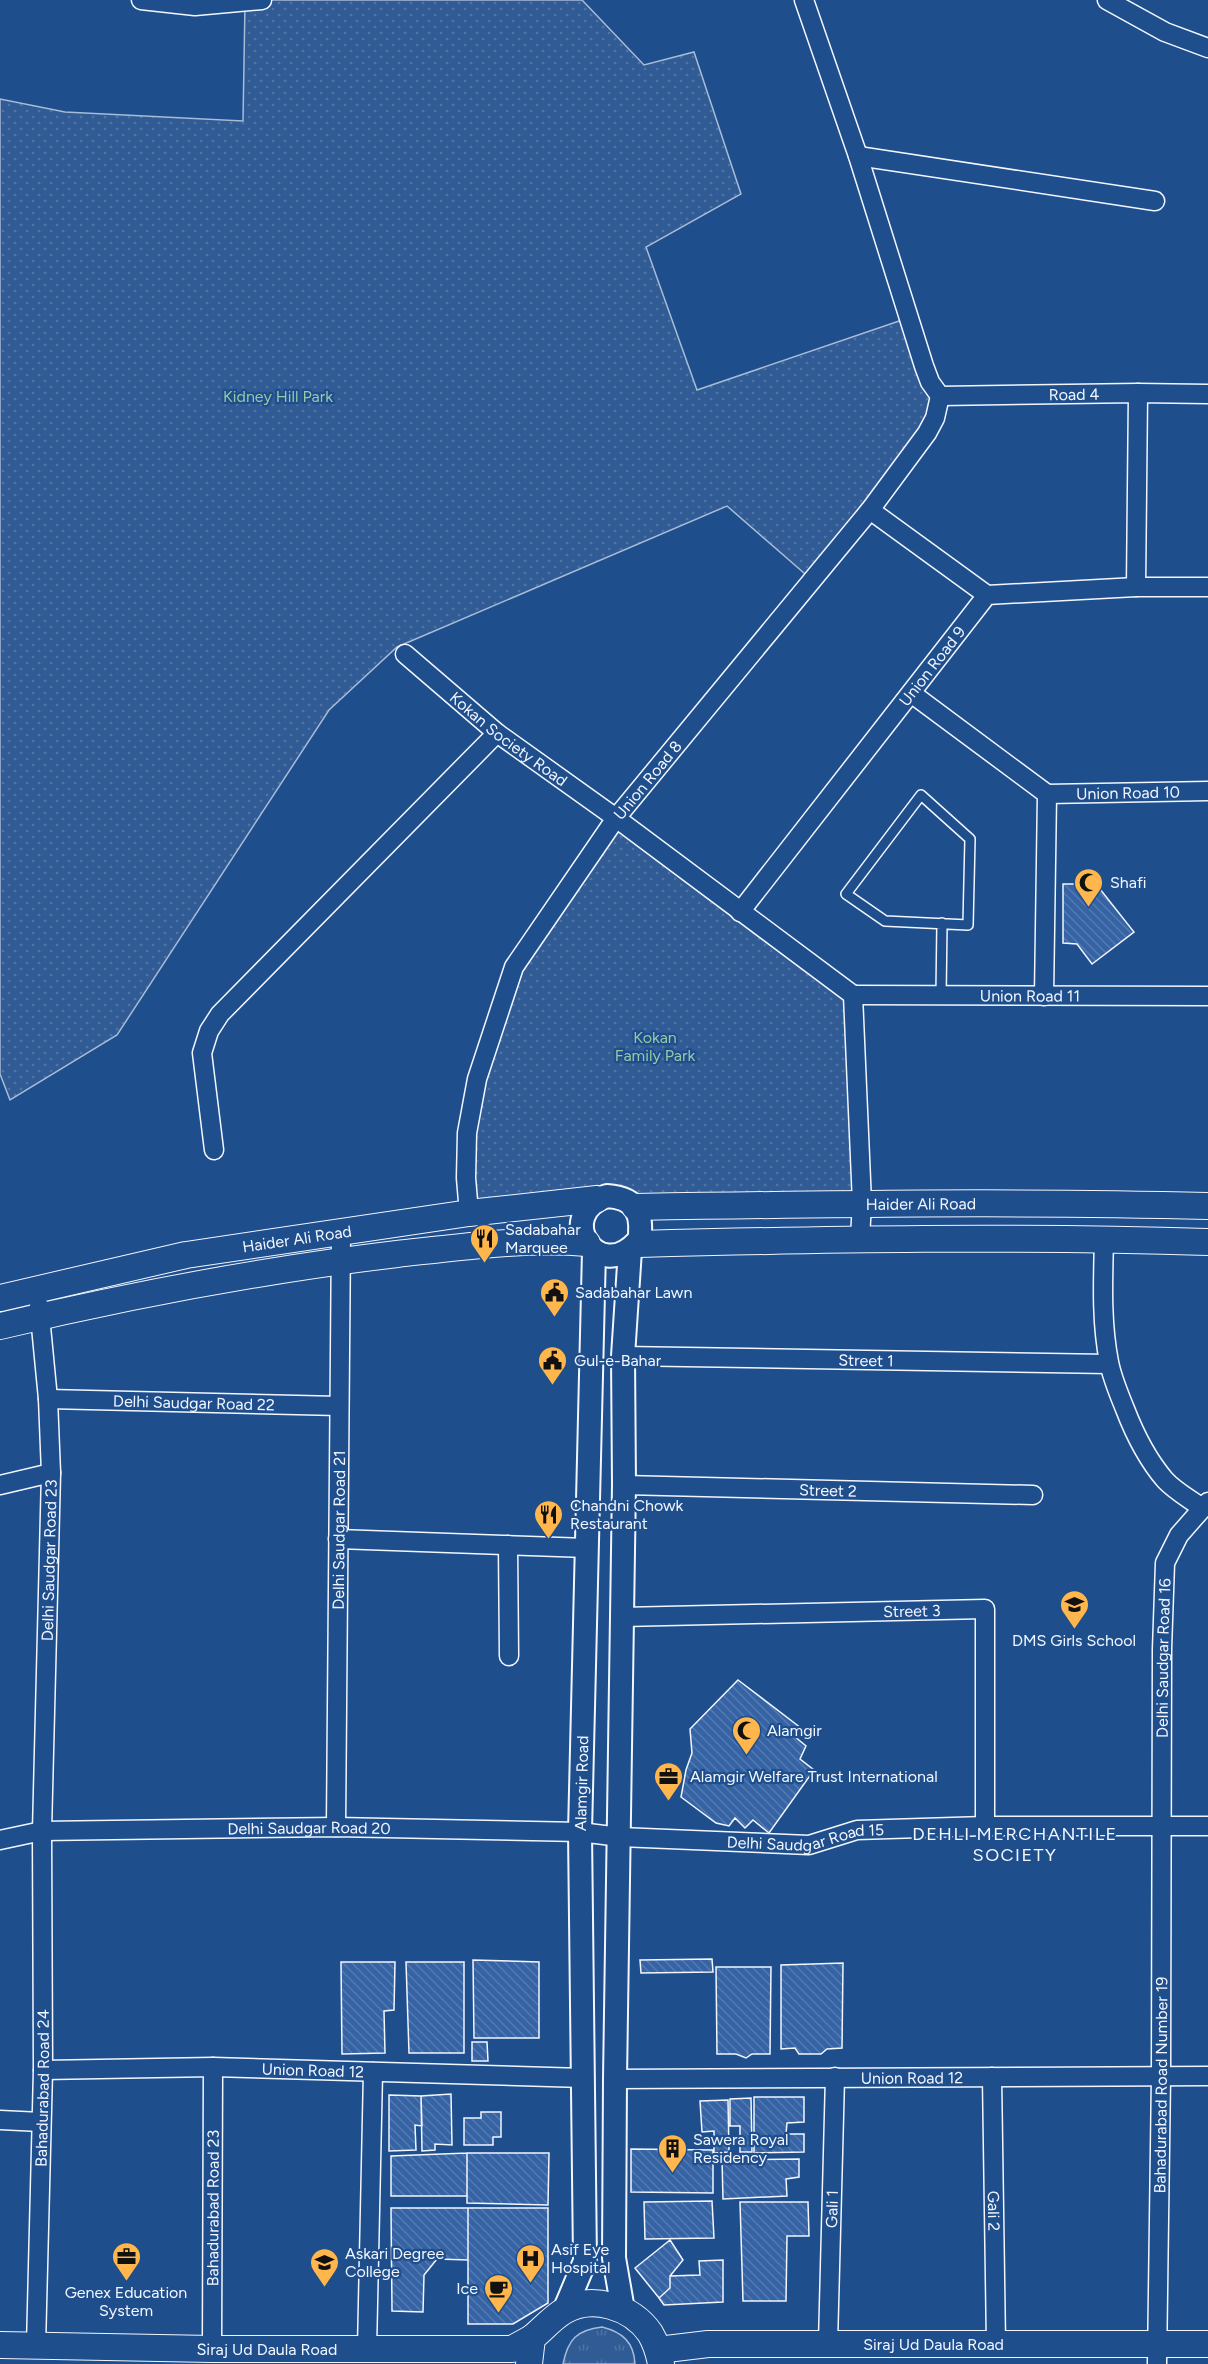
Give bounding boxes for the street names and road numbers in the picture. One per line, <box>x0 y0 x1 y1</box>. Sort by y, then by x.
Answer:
street label: Road 4 <box>1048 384 1100 404</box>
street label: Union Road 9 <box>895 622 969 710</box>
street label: Kokan Society Road <box>446 687 571 790</box>
street label: Union Road 8 <box>609 736 686 823</box>
street label: Union Road 10 <box>1076 782 1180 803</box>
street label: Union Road 11 <box>980 986 1080 1005</box>
street label: Haider Ali Road <box>866 1194 976 1213</box>
street label: Haider Ali Road <box>241 1221 353 1256</box>
street label: Street 1 <box>838 1350 894 1370</box>
street label: Delhi Saudgar Road 22 <box>113 1391 275 1414</box>
street label: Delhi Saudgar Road 21 <box>328 1450 349 1610</box>
street label: Delhi Saudgar Road 23 <box>37 1479 60 1641</box>
street label: Street 2 <box>799 1480 857 1500</box>
street label: Delhi Saudgar Road 16 <box>1152 1578 1174 1738</box>
street label: Street 3 <box>883 1600 941 1621</box>
street label: Alamgir Road <box>571 1735 592 1831</box>
street label: Delhi Saudgar Road 20 <box>227 1817 391 1838</box>
street label: Delhi Saudgar Road 15 <box>726 1820 884 1855</box>
street label: Bahadurabad Road Number 19 <box>1150 1977 1171 2194</box>
street label: Bahadurabad Road 24 <box>31 2009 53 2167</box>
street label: Union Road 12 <box>261 2059 364 2081</box>
street label: Union Road 12 <box>861 2068 963 2087</box>
street label: Bahadurabad Road 23 <box>203 2130 222 2286</box>
street label: Gali 1 <box>822 2190 842 2228</box>
street label: Gali 2 <box>984 2191 1004 2231</box>
street label: Siraj Ud Daula Road <box>863 2335 1004 2354</box>
street label: Siraj Ud Daula Road <box>196 2339 337 2359</box>

